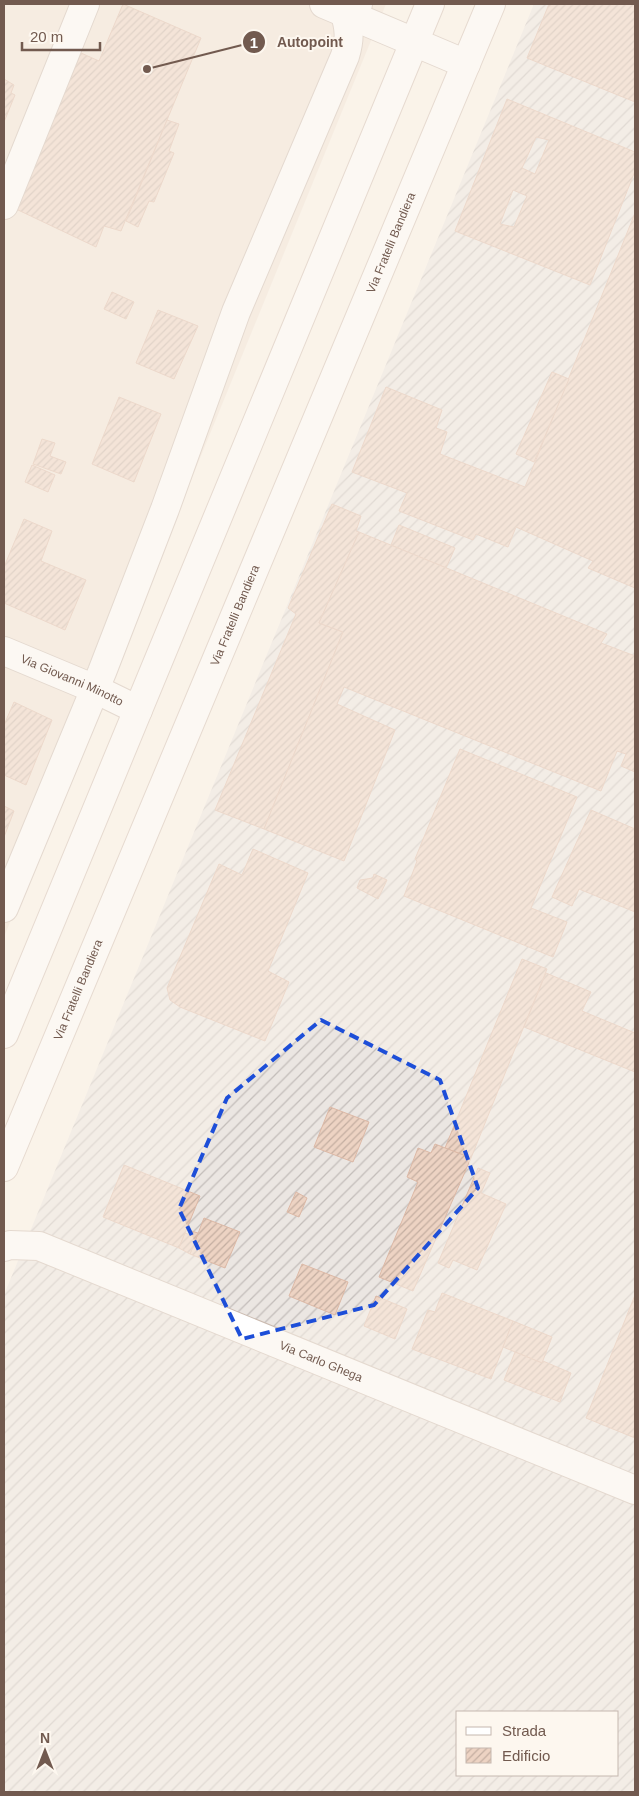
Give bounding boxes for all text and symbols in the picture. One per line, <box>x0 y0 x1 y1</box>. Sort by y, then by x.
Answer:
scale bar <box>22 20 100 52</box>
text: 20 m <box>30 28 63 45</box>
callout: Autopoint <box>242 28 353 57</box>
text: 1 <box>250 34 258 51</box>
text: Autopoint <box>277 34 343 50</box>
street label: Via Fratelli Bandiera <box>364 190 418 295</box>
street label: Via Fratelli Bandiera <box>208 563 262 668</box>
street label: Via Giovanni Minotto <box>19 652 126 709</box>
street label: Via Fratelli Bandiera <box>51 937 106 1042</box>
street label: Via Carlo Ghega <box>277 1338 365 1385</box>
legend <box>456 1711 619 1776</box>
text: Strada <box>502 1722 547 1739</box>
north arrow <box>20 1726 70 1776</box>
text: N <box>40 1730 50 1746</box>
text: Edificio <box>502 1747 550 1764</box>

